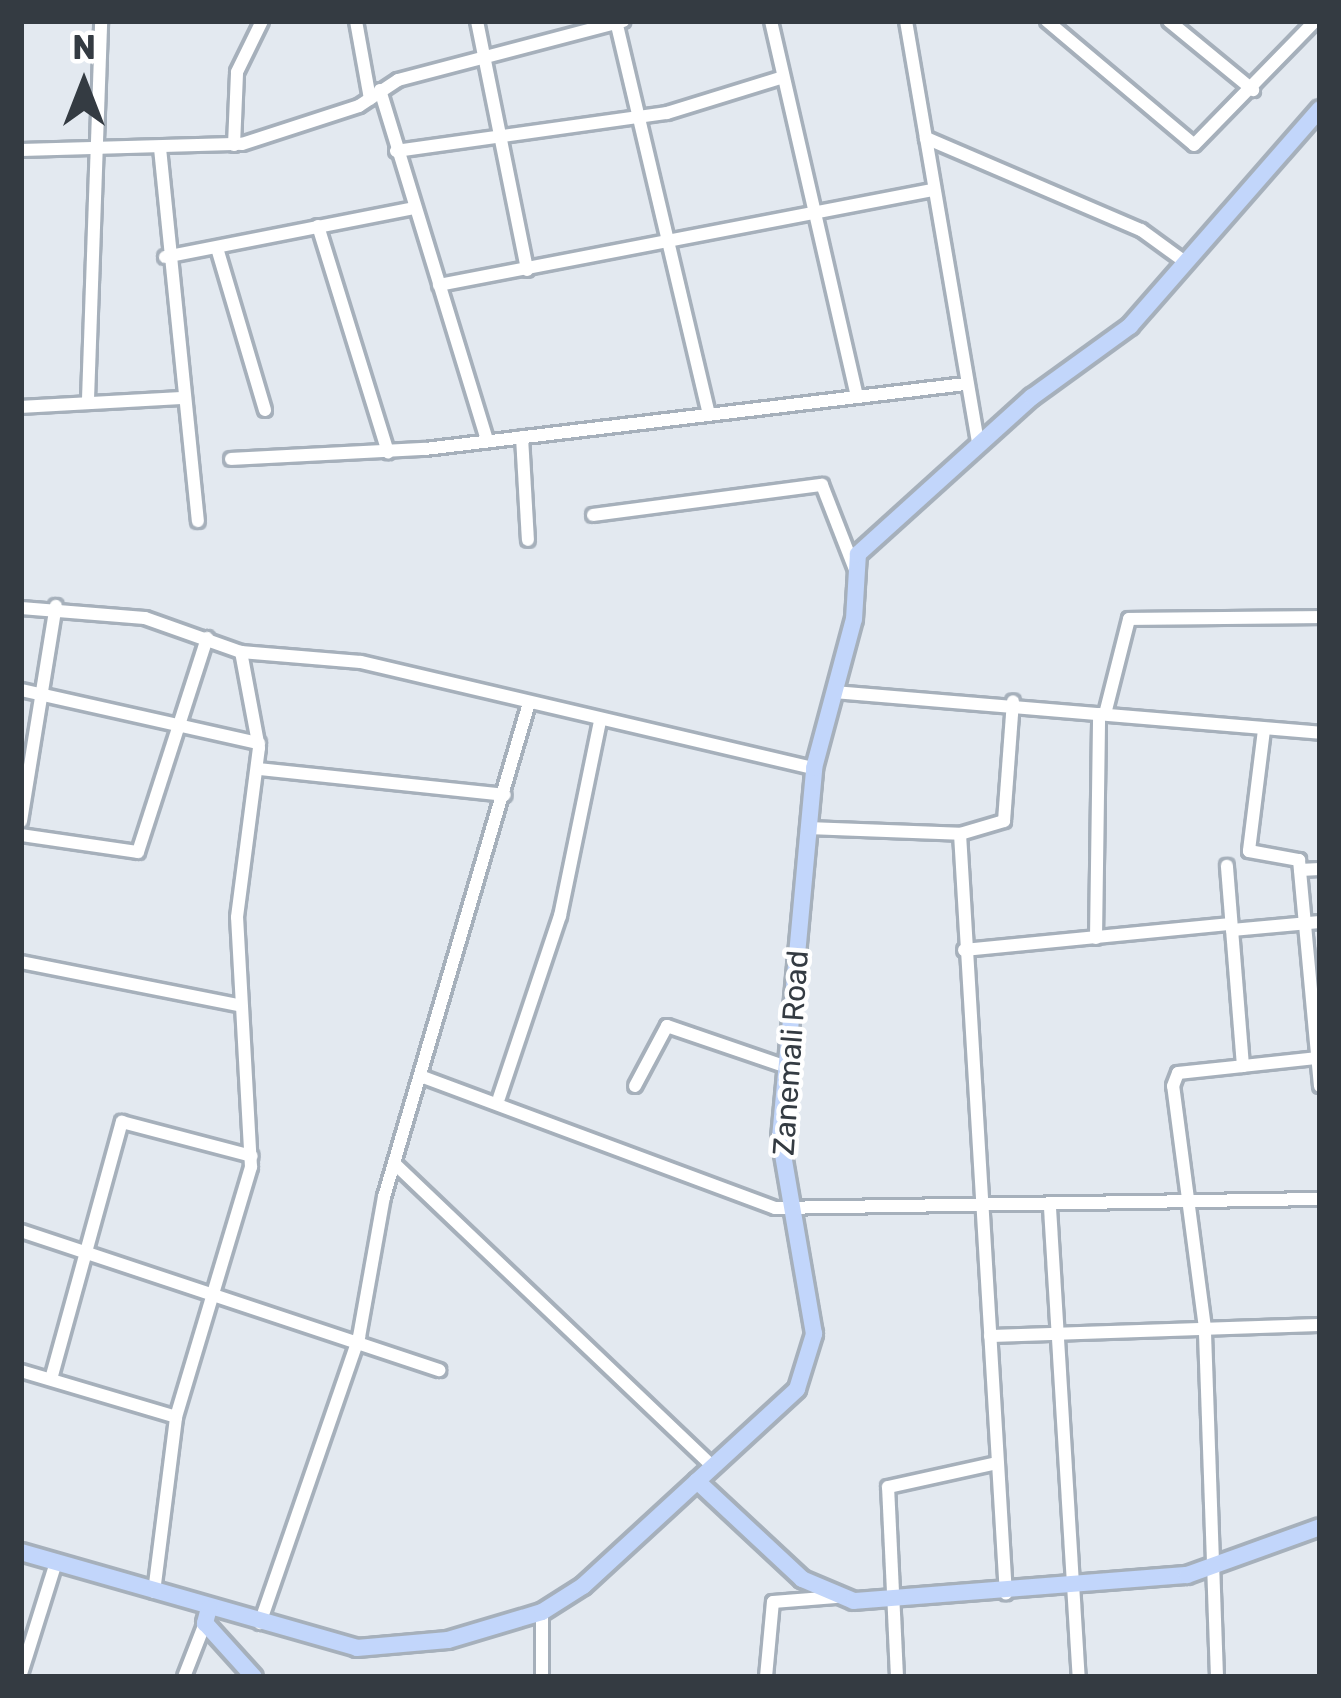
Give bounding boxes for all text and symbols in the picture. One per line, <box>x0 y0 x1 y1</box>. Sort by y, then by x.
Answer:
north arrow <box>24 24 144 144</box>
text: N <box>72 28 96 67</box>
street label: Zanemali Road <box>766 949 816 1157</box>

